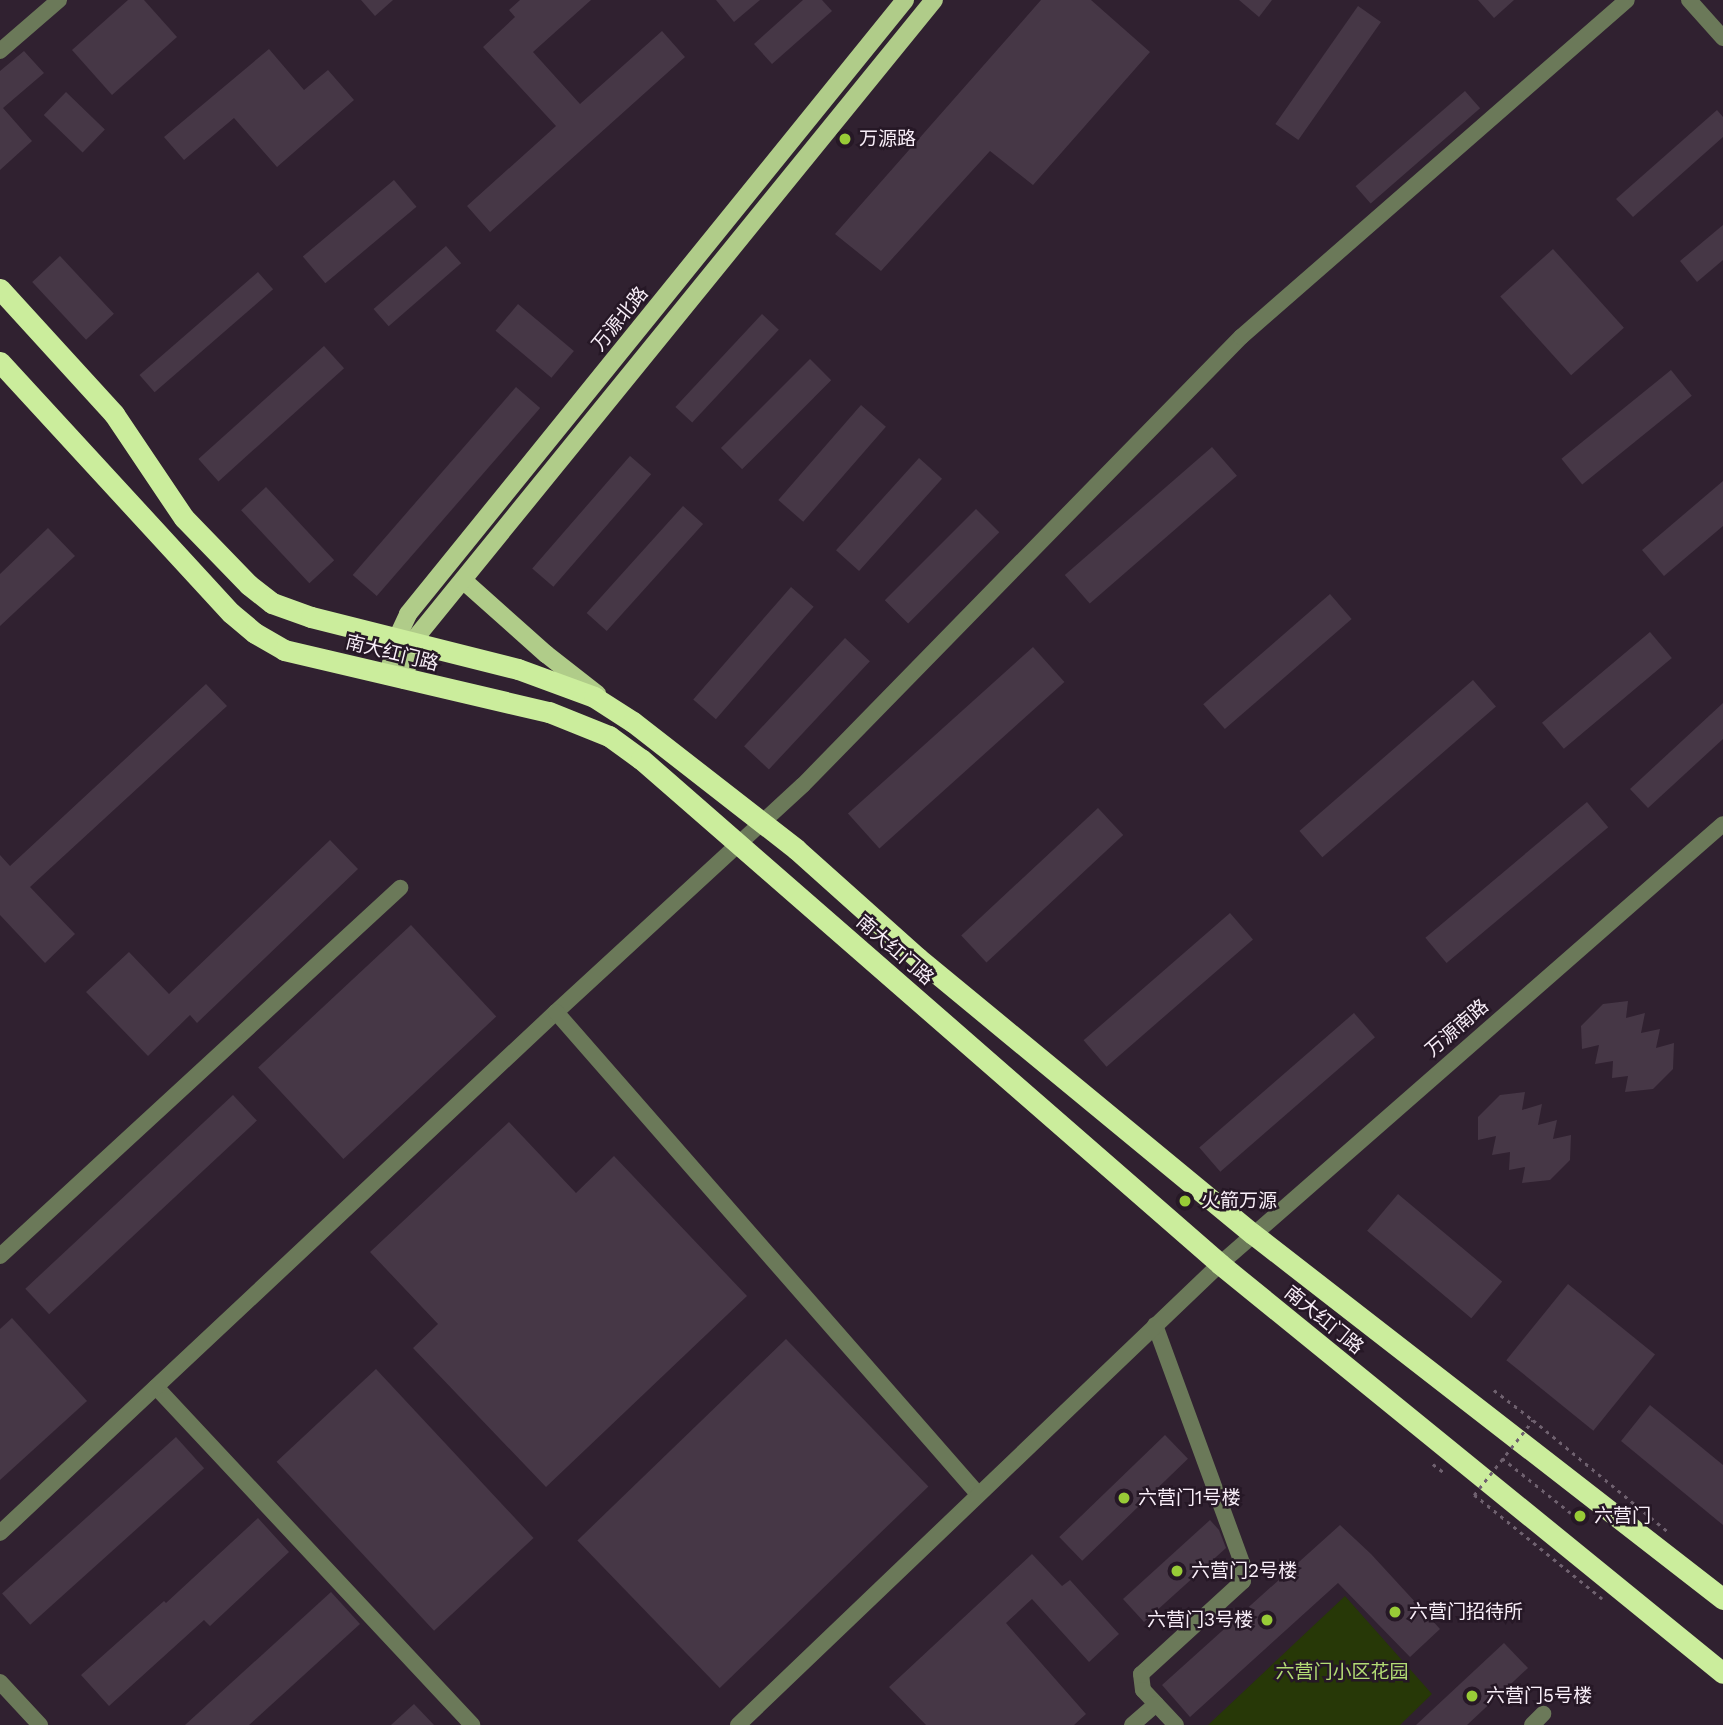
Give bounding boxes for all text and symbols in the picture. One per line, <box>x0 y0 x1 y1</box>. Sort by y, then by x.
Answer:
place label: 万源路 <box>859 128 916 150</box>
marker: 万源路 <box>837 131 853 147</box>
street label: 万源北路 <box>587 282 653 356</box>
street label: 南大红门路 <box>343 630 441 676</box>
street label: 南大红门路 <box>852 910 938 990</box>
street label: 万源南路 <box>1421 994 1493 1062</box>
place label: 火箭万源 <box>1201 1190 1277 1212</box>
marker: 火箭万源 <box>1175 1191 1195 1211</box>
street label: 南大红门路 <box>1280 1281 1368 1359</box>
place label: 六营门1号楼 <box>1138 1487 1240 1509</box>
marker: 六营门1号楼 <box>1116 1490 1132 1506</box>
place label: 六营门 <box>1594 1505 1651 1527</box>
marker: 六营门 <box>1572 1508 1588 1524</box>
place label: 六营门2号楼 <box>1191 1560 1297 1582</box>
marker: 六营门2号楼 <box>1169 1563 1185 1579</box>
place label: 六营门招待所 <box>1409 1601 1523 1623</box>
marker: 六营门招待所 <box>1387 1604 1403 1620</box>
place label: 六营门3号楼 <box>1147 1609 1253 1631</box>
marker: 六营门3号楼 <box>1259 1612 1275 1628</box>
park label: 六营门小区花园 <box>1276 1661 1408 1683</box>
place label: 六营门5号楼 <box>1486 1685 1592 1707</box>
marker: 六营门5号楼 <box>1464 1688 1480 1704</box>

